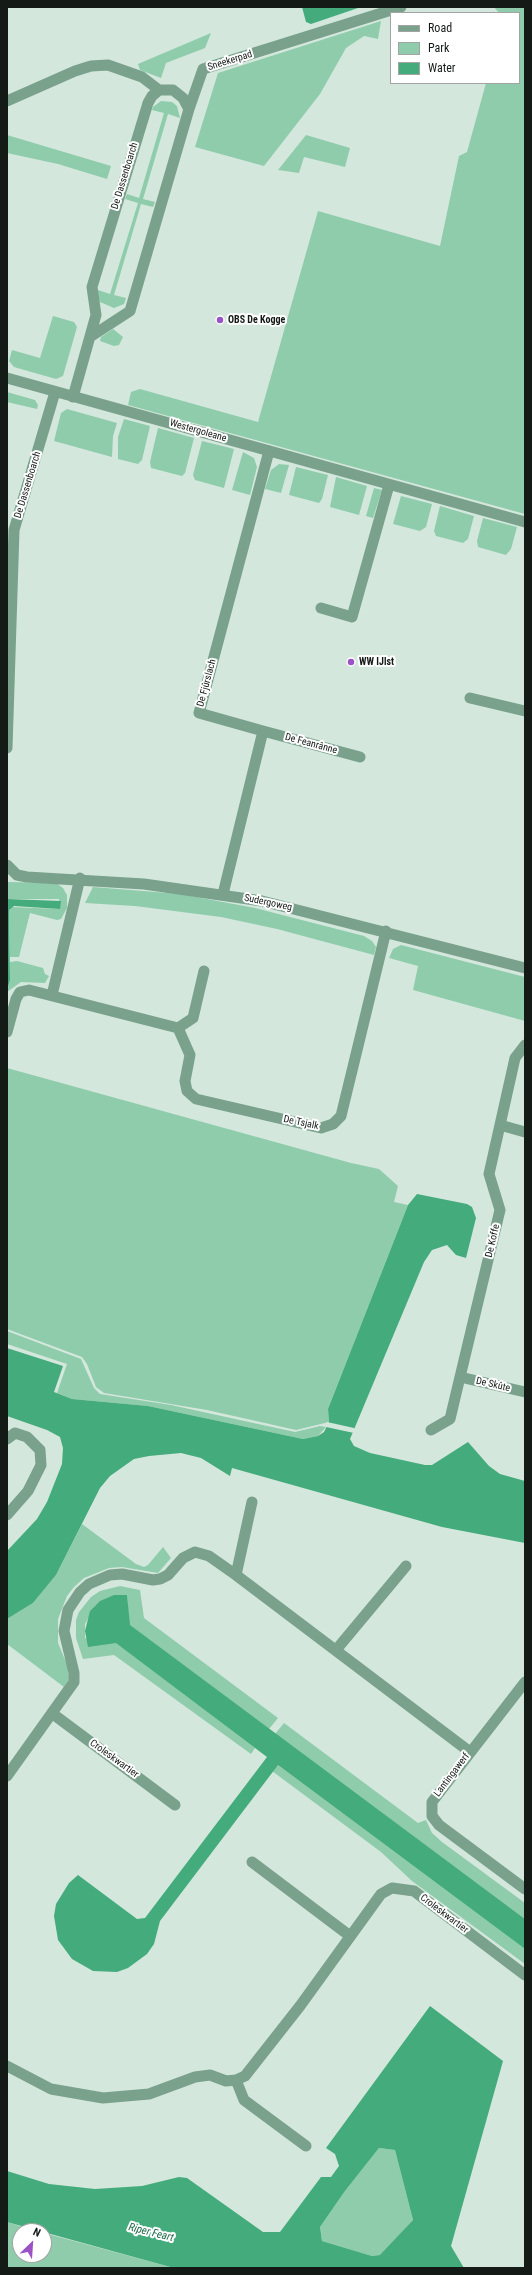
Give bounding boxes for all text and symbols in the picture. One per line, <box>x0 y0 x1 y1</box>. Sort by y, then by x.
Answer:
legend <box>390 12 520 84</box>
text: Road <box>428 21 452 35</box>
text: Park <box>428 41 449 55</box>
street label: Sneekerpad <box>206 49 254 73</box>
text: Water <box>428 61 456 75</box>
street label: De Dassenboarch <box>109 141 141 211</box>
place label: OBS De Kogge <box>228 314 285 326</box>
marker: OBS De Kogge <box>215 315 225 325</box>
street label: Westergoleane <box>168 417 228 445</box>
street label: De Dassenboarch <box>12 450 44 520</box>
place label: WW IJlst <box>359 656 394 668</box>
marker: WW IJlst <box>346 657 356 667</box>
street label: De Fjûrslach <box>195 658 219 708</box>
street label: De Feanrânne <box>283 731 339 757</box>
street label: Sudergoweg <box>243 892 293 914</box>
street label: De Tsjalk <box>282 1113 320 1133</box>
street label: De Koffe <box>483 1223 503 1259</box>
street label: De Skûte <box>475 1375 511 1395</box>
street label: Croleskwartier <box>87 1737 141 1781</box>
street label: Lantingawerf <box>432 1751 472 1799</box>
street label: Croleskwartier <box>418 1892 470 1936</box>
water label: Riper Feart <box>127 2221 175 2245</box>
north arrow <box>12 2223 52 2263</box>
text: N <box>31 2225 43 2240</box>

